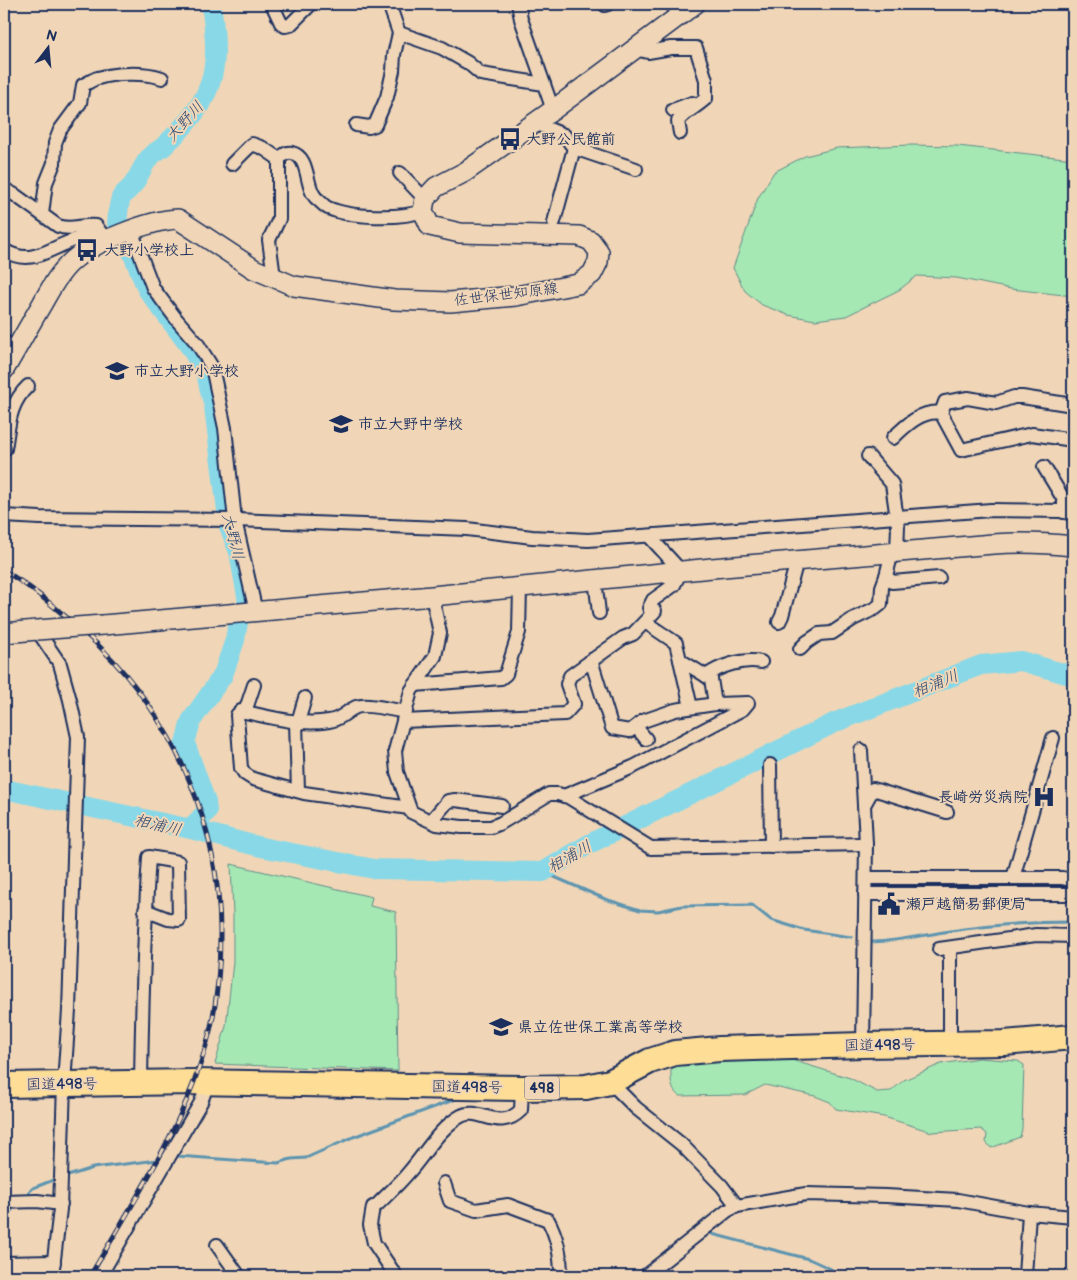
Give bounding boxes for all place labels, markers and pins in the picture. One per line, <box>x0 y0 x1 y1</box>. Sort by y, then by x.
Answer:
bus stop icon: 大野公民館前 <box>497 126 523 152</box>
place label: 大野公民館前 <box>526 130 616 149</box>
bus stop icon: 大野小学校上 <box>74 237 100 263</box>
place label: 大野小学校上 <box>104 241 194 260</box>
school or university icon: 市立大野小学校 <box>104 358 130 384</box>
place label: 市立大野小学校 <box>134 362 239 381</box>
school or university icon: 市立大野中学校 <box>328 411 354 437</box>
place label: 市立大野中学校 <box>358 415 463 434</box>
hospital icon: 長崎労災病院 <box>1031 784 1057 810</box>
place label: 長崎労災病院 <box>938 788 1028 807</box>
public building icon: 瀬戸越簡易郵便局 <box>876 891 902 917</box>
place label: 瀬戸越簡易郵便局 <box>906 895 1026 914</box>
school or university icon: 県立佐世保工業高等学校 <box>488 1014 514 1040</box>
place label: 県立佐世保工業高等学校 <box>518 1018 683 1037</box>

